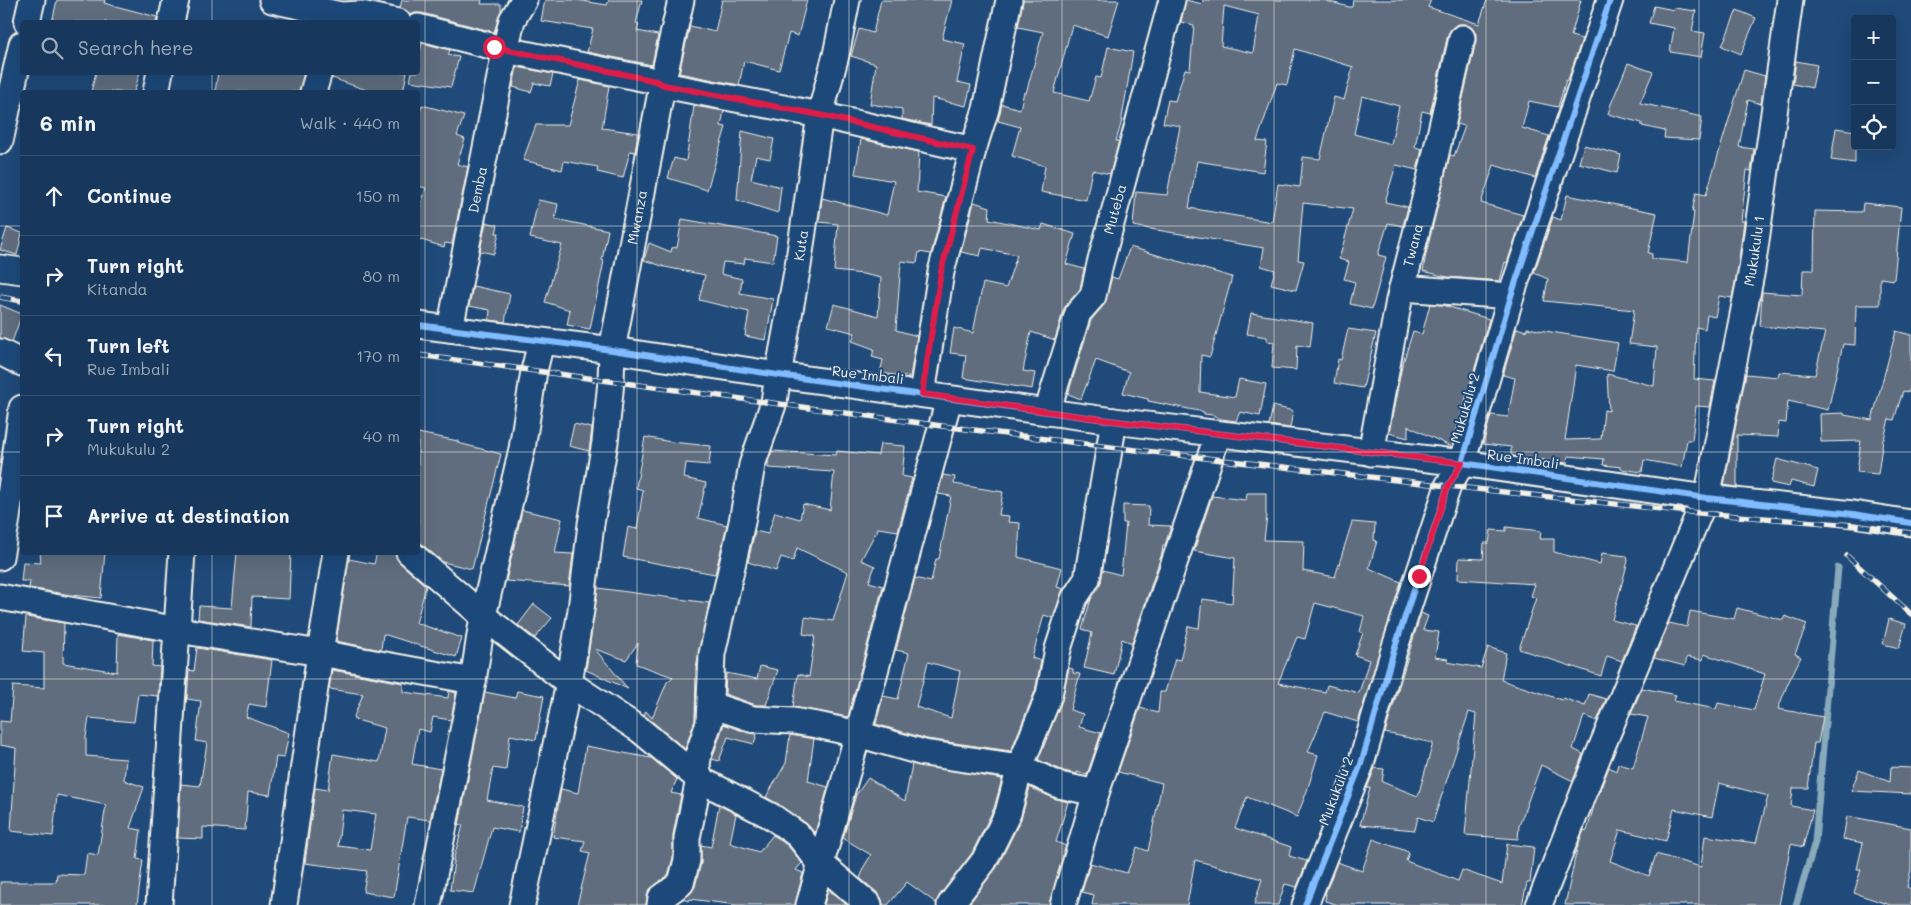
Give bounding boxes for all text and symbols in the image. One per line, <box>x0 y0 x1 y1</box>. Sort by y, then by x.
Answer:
map controls <box>1851 15 1896 150</box>
button: + <box>1851 15 1896 60</box>
search box <box>20 20 420 75</box>
icon: search <box>38 34 66 62</box>
text: Search here <box>78 35 194 60</box>
route start <box>483 36 506 59</box>
button: − <box>1851 60 1896 105</box>
button: locate <box>1851 105 1896 150</box>
text: 6 min <box>40 109 96 136</box>
text: Walk · 440 m <box>300 112 400 133</box>
street label: Demba <box>463 165 491 215</box>
icon: ahead <box>40 182 68 210</box>
street label: Muteba <box>1099 182 1130 236</box>
text: Continue <box>87 183 172 208</box>
text: 150 m <box>356 185 400 206</box>
street label: Mwanza <box>622 188 651 246</box>
street label: Mukukulu 1 <box>1739 214 1768 288</box>
street label: Twana <box>1398 222 1427 269</box>
street label: Kuta <box>789 229 812 262</box>
text: Turn right <box>87 253 184 278</box>
icon: right <box>40 262 68 290</box>
text: 80 m <box>363 265 400 286</box>
text: Kitanda <box>87 278 148 299</box>
text: Turn left <box>87 333 170 358</box>
icon: left <box>40 342 68 370</box>
text: 170 m <box>356 345 400 366</box>
text: Rue Imbali <box>87 358 170 379</box>
street label: Rue Imbali <box>831 361 905 388</box>
street label: Mukukulu 2 <box>1445 370 1484 445</box>
text: Turn right <box>87 413 184 438</box>
icon: right <box>40 422 68 450</box>
text: 40 m <box>363 425 400 446</box>
text: Mukukulu 2 <box>87 438 170 459</box>
street label: Rue Imbali <box>1486 444 1560 473</box>
icon: arrive <box>40 502 68 530</box>
text: Arrive at destination <box>87 503 290 528</box>
route end <box>1408 565 1431 588</box>
street label: Mukukulu 2 <box>1314 754 1357 828</box>

